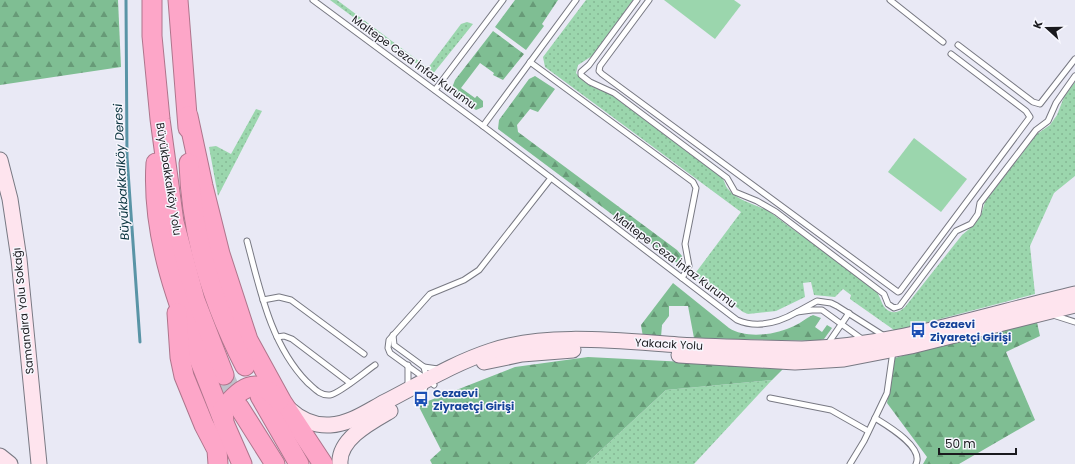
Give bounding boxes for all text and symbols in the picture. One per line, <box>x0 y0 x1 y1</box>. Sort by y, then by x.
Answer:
north arrow <box>1027 8 1067 48</box>
street label: Maltepe Ceza İnfaz Kurumu <box>349 11 479 113</box>
text: K <box>1029 18 1047 31</box>
water label: Büyükbakkalköy Deresi <box>109 102 133 241</box>
street label: Büyükbakkalköy Yolu <box>152 121 186 237</box>
street label: Maltepe Ceza İnfaz Kurumu <box>610 208 740 312</box>
street label: Samandıra Yolu Sokağı <box>8 247 38 375</box>
place label: Cezaevi Ziyaretçi Girişi <box>930 316 1011 345</box>
bus stop icon: Cezaevi Ziyaretçi Girişi <box>909 321 927 339</box>
street label: Yakacık Yolu <box>635 334 703 354</box>
place label: Cezaevi Ziyraetçi Girişi <box>433 385 514 414</box>
bus stop icon: Cezaevi Ziyraetçi Girişi <box>412 390 430 408</box>
scale bar <box>939 430 1016 456</box>
text: 50 m <box>945 435 976 452</box>

